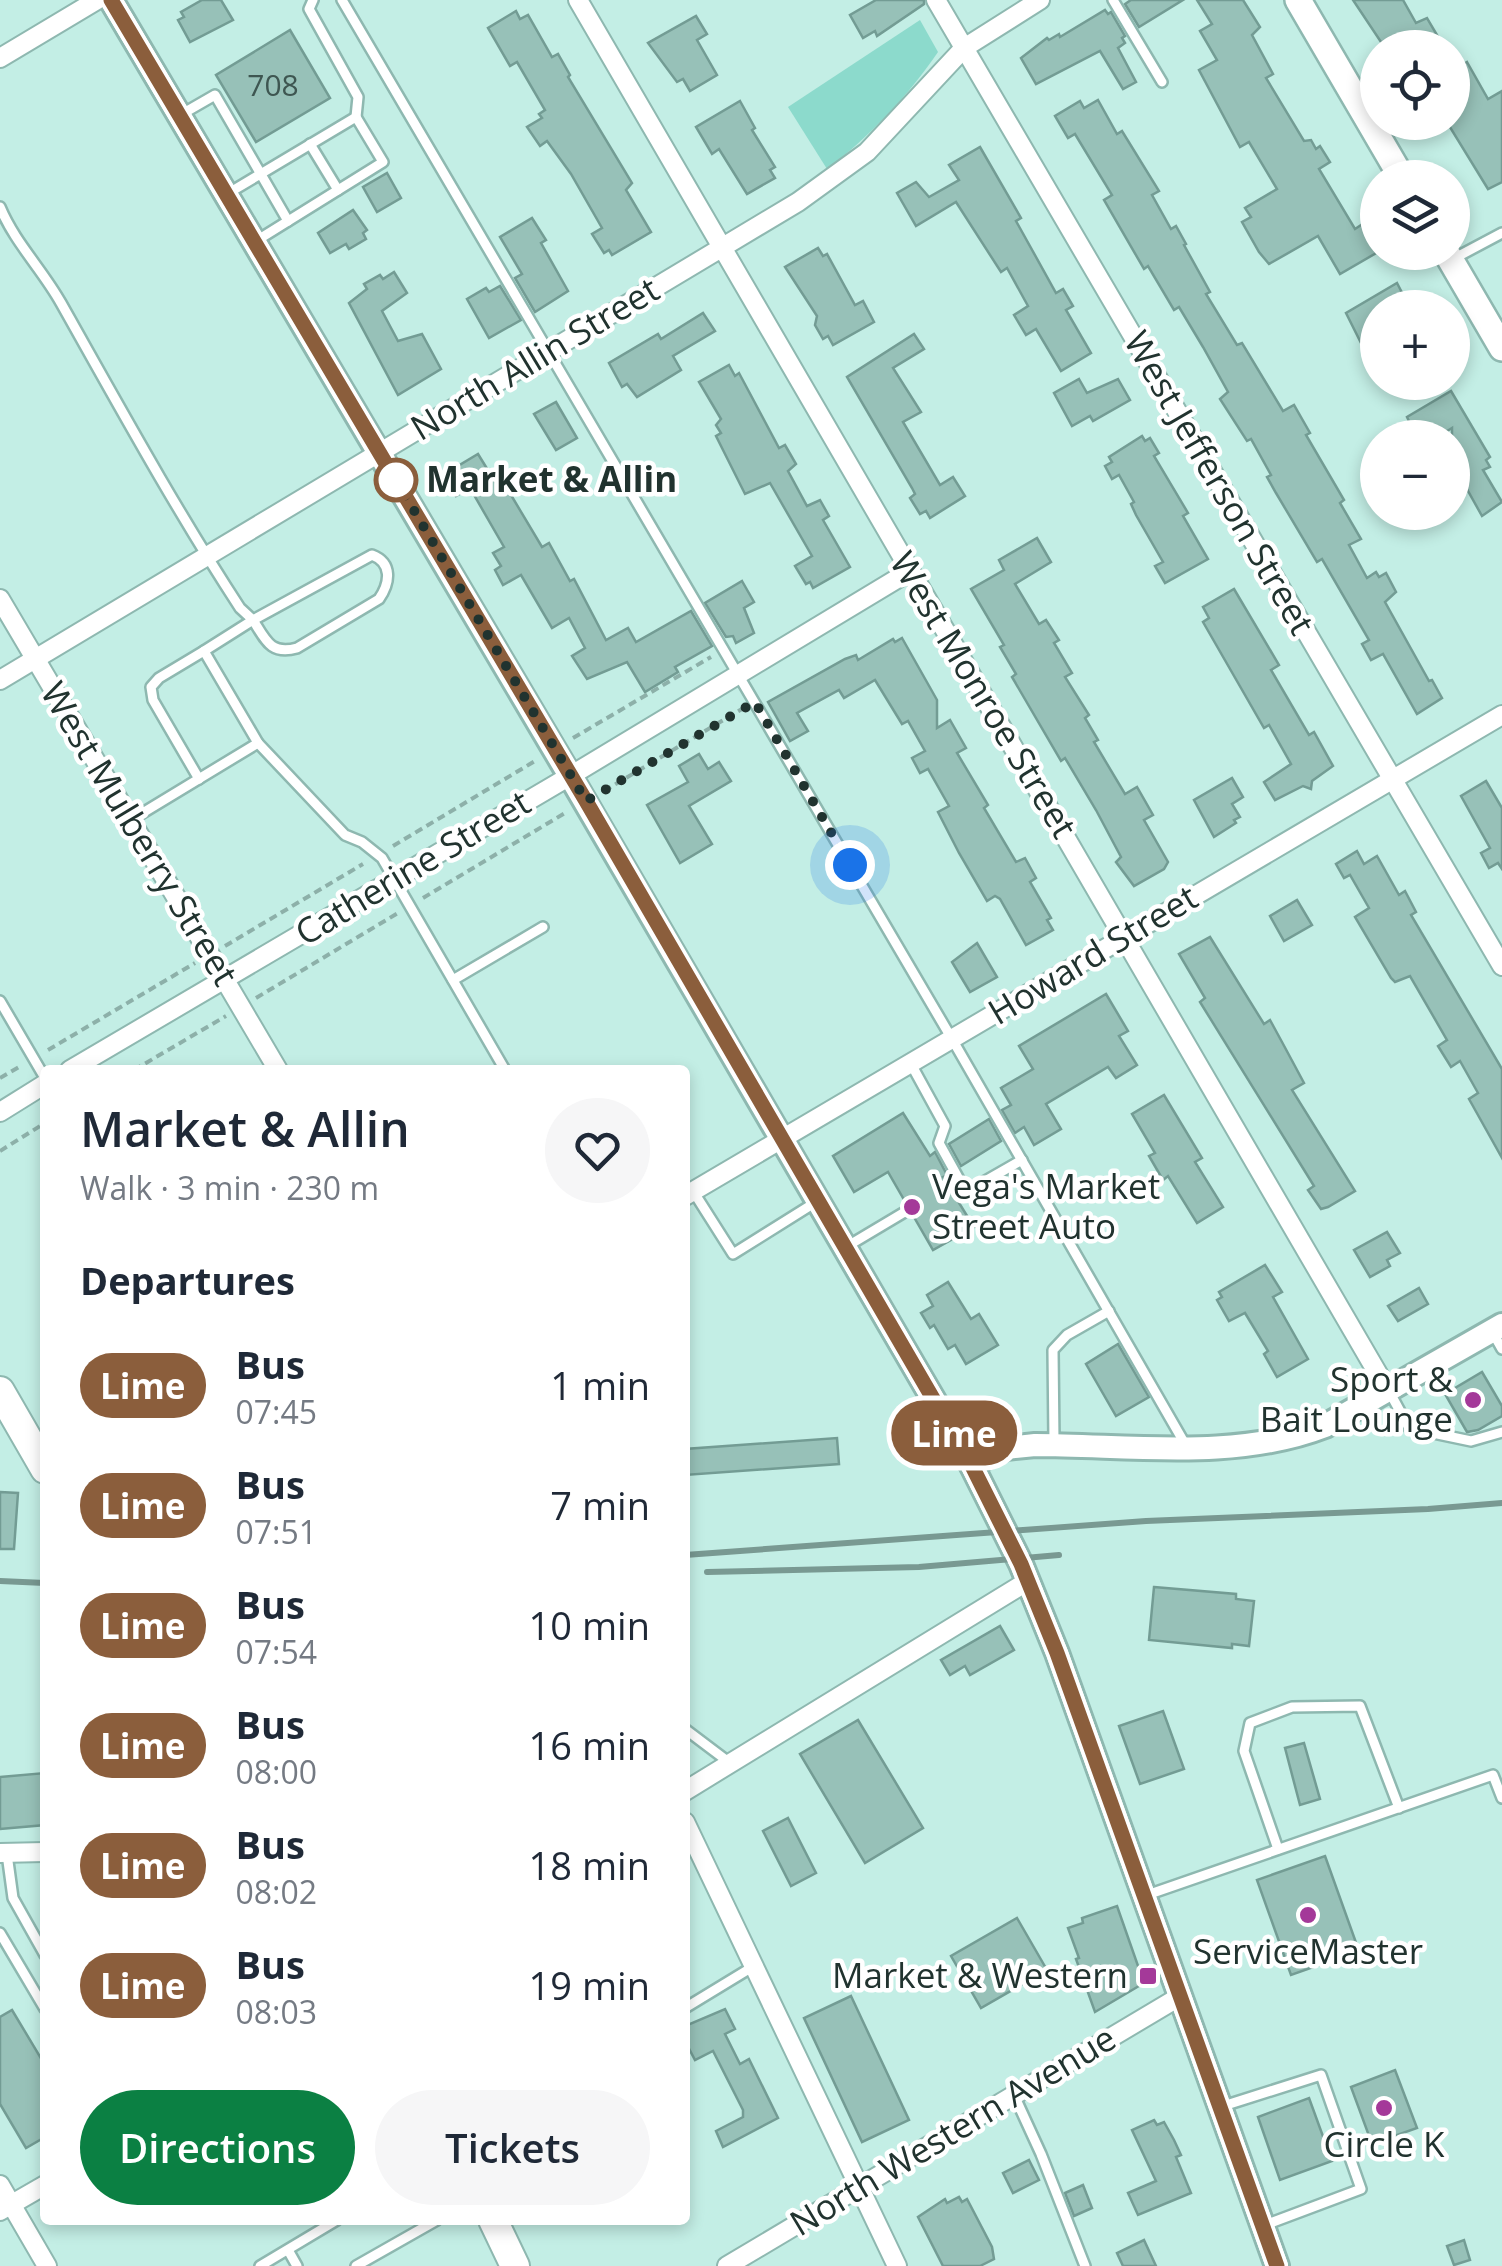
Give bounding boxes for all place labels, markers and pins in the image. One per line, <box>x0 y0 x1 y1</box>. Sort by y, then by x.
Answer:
place label: Market & Allin <box>426 455 677 502</box>
marker: Market & Allin <box>375 459 417 501</box>
place label: Vega's Market Street Auto <box>932 1162 1160 1249</box>
marker: Vega's Market Street Auto <box>901 1196 923 1218</box>
place label: Sport & Bait Lounge <box>1260 1355 1454 1442</box>
marker: Sport & Bait Lounge <box>1462 1389 1484 1411</box>
marker: ServiceMaster <box>1297 1904 1319 1926</box>
place label: ServiceMaster <box>1193 1927 1423 1974</box>
place label: Market & Western <box>832 1951 1128 1998</box>
marker: Market & Western <box>1137 1965 1159 1987</box>
marker: Circle K <box>1373 2097 1395 2119</box>
place label: Circle K <box>1324 2120 1445 2167</box>

